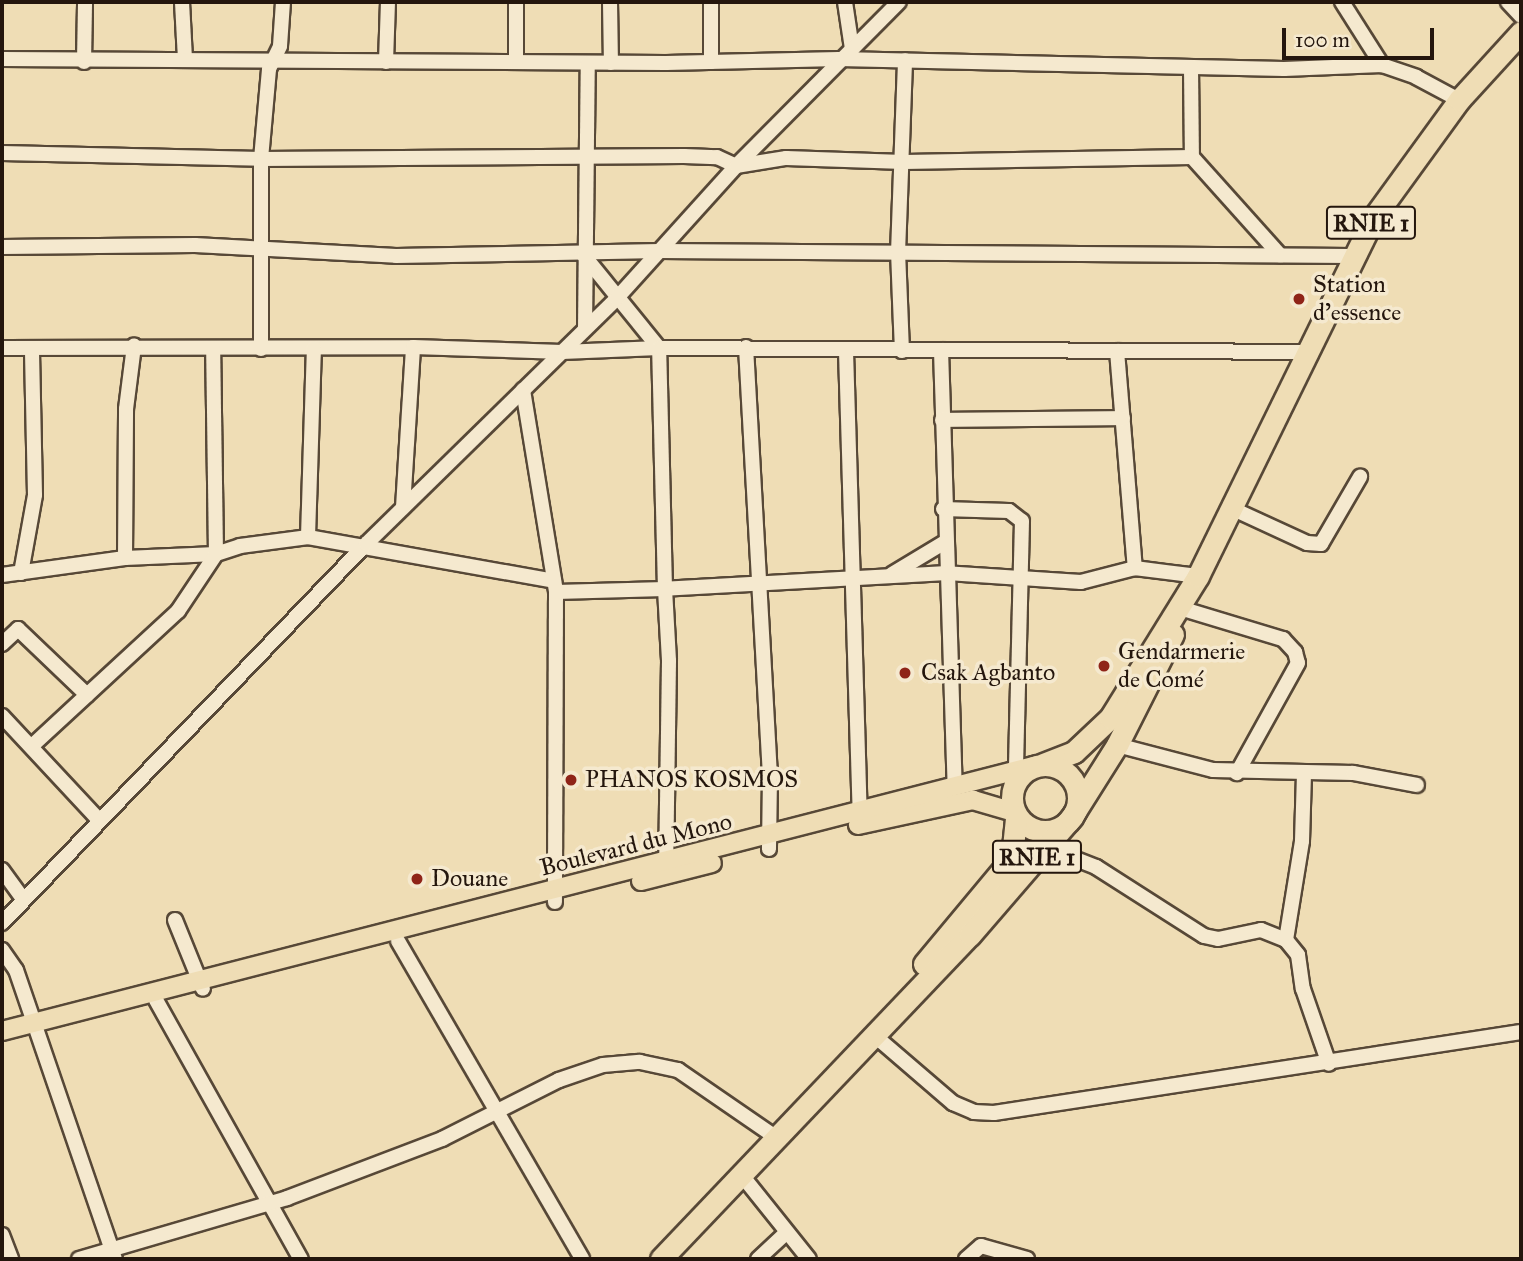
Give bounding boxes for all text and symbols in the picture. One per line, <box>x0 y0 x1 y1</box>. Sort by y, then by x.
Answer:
scale bar <box>1285 14 1437 58</box>
text: 100 m <box>1295 27 1350 53</box>
road number: RNIE 1 <box>1326 204 1416 243</box>
place label: Station d'essence <box>1313 271 1401 327</box>
marker: Station d'essence <box>1291 291 1307 307</box>
place label: Gendarmerie de Comé <box>1118 638 1245 694</box>
marker: Gendarmerie de Comé <box>1096 658 1112 674</box>
place label: Csak Agbanto <box>921 659 1055 687</box>
marker: Csak Agbanto <box>895 663 915 683</box>
place label: PHANOS KOSMOS <box>585 766 798 794</box>
marker: PHANOS KOSMOS <box>563 772 579 788</box>
street label: Boulevard du Mono <box>537 807 735 883</box>
road number: RNIE 1 <box>992 838 1082 876</box>
place label: Douane <box>431 865 508 893</box>
marker: Douane <box>409 871 425 887</box>

